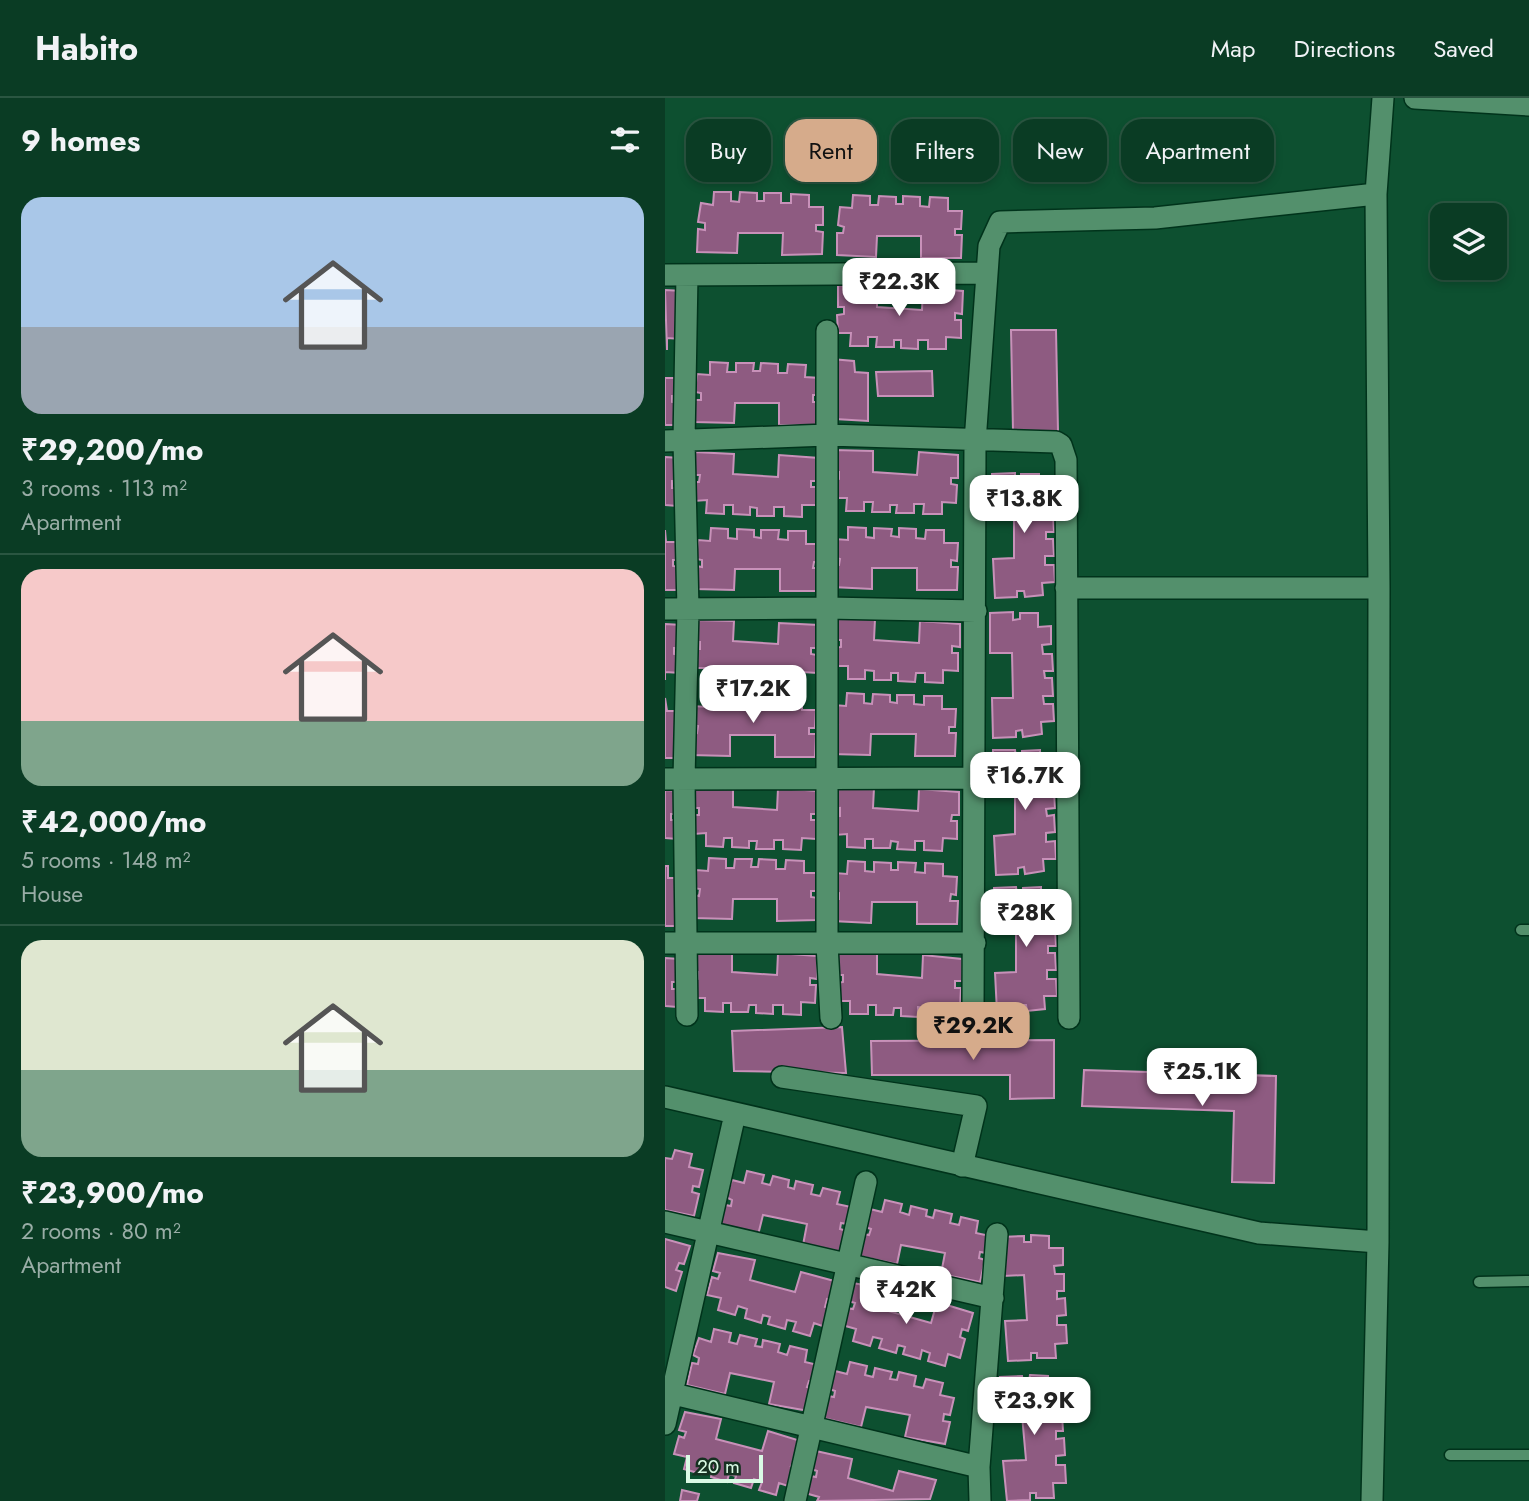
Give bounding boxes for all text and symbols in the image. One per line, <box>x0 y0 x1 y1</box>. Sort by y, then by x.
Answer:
text: Habito <box>35 25 138 72</box>
text: Map <box>1211 31 1256 66</box>
text: Directions <box>1294 31 1395 66</box>
text: Saved <box>1433 31 1494 66</box>
text: 9 homes <box>21 119 140 162</box>
chip: Buy <box>686 119 771 182</box>
chip: Rent <box>785 119 877 182</box>
chip: Filters <box>891 119 999 182</box>
chip: New <box>1013 119 1107 182</box>
chip: Apartment <box>1121 119 1274 182</box>
icon: filters <box>606 121 644 159</box>
map controls <box>1430 203 1507 280</box>
button: layers <box>1430 203 1507 280</box>
icon: home <box>270 242 396 368</box>
pin: ₹22.3K <box>842 258 956 318</box>
text: ₹22.3K <box>858 264 940 298</box>
text: ₹29,200/mo <box>21 428 203 471</box>
text: 3 rooms · 113 m² <box>21 471 187 505</box>
pin: ₹13.8K <box>967 476 1081 535</box>
text: ₹13.8K <box>986 481 1062 515</box>
text: Apartment <box>21 505 121 539</box>
icon: home <box>270 614 396 740</box>
pin: ₹17.2K <box>696 666 810 725</box>
text: ₹17.2K <box>715 671 791 705</box>
pin: ₹16.7K <box>968 752 1082 812</box>
text: ₹16.7K <box>986 758 1064 792</box>
text: ₹42,000/mo <box>21 800 207 843</box>
text: 5 rooms · 148 m² <box>21 843 191 877</box>
text: House <box>21 877 83 911</box>
pin: ₹28K <box>985 890 1067 949</box>
text: ₹28K <box>997 895 1055 929</box>
icon: home <box>270 985 396 1111</box>
pin: ₹29.2K <box>916 1002 1030 1062</box>
text: ₹29.2K <box>933 1008 1013 1042</box>
pin: ₹25.1K <box>1145 1048 1259 1108</box>
text: ₹25.1K <box>1163 1054 1241 1088</box>
text: ₹23,900/mo <box>21 1171 204 1214</box>
text: 2 rooms · 80 m² <box>21 1214 181 1248</box>
text: Apartment <box>21 1248 121 1282</box>
pin: ₹42K <box>865 1266 947 1326</box>
text: ₹42K <box>876 1272 936 1306</box>
pin: ₹23.9K <box>977 1378 1091 1437</box>
text: ₹23.9K <box>993 1383 1075 1417</box>
scale bar <box>686 1452 763 1484</box>
text: 20 m <box>697 1453 740 1480</box>

